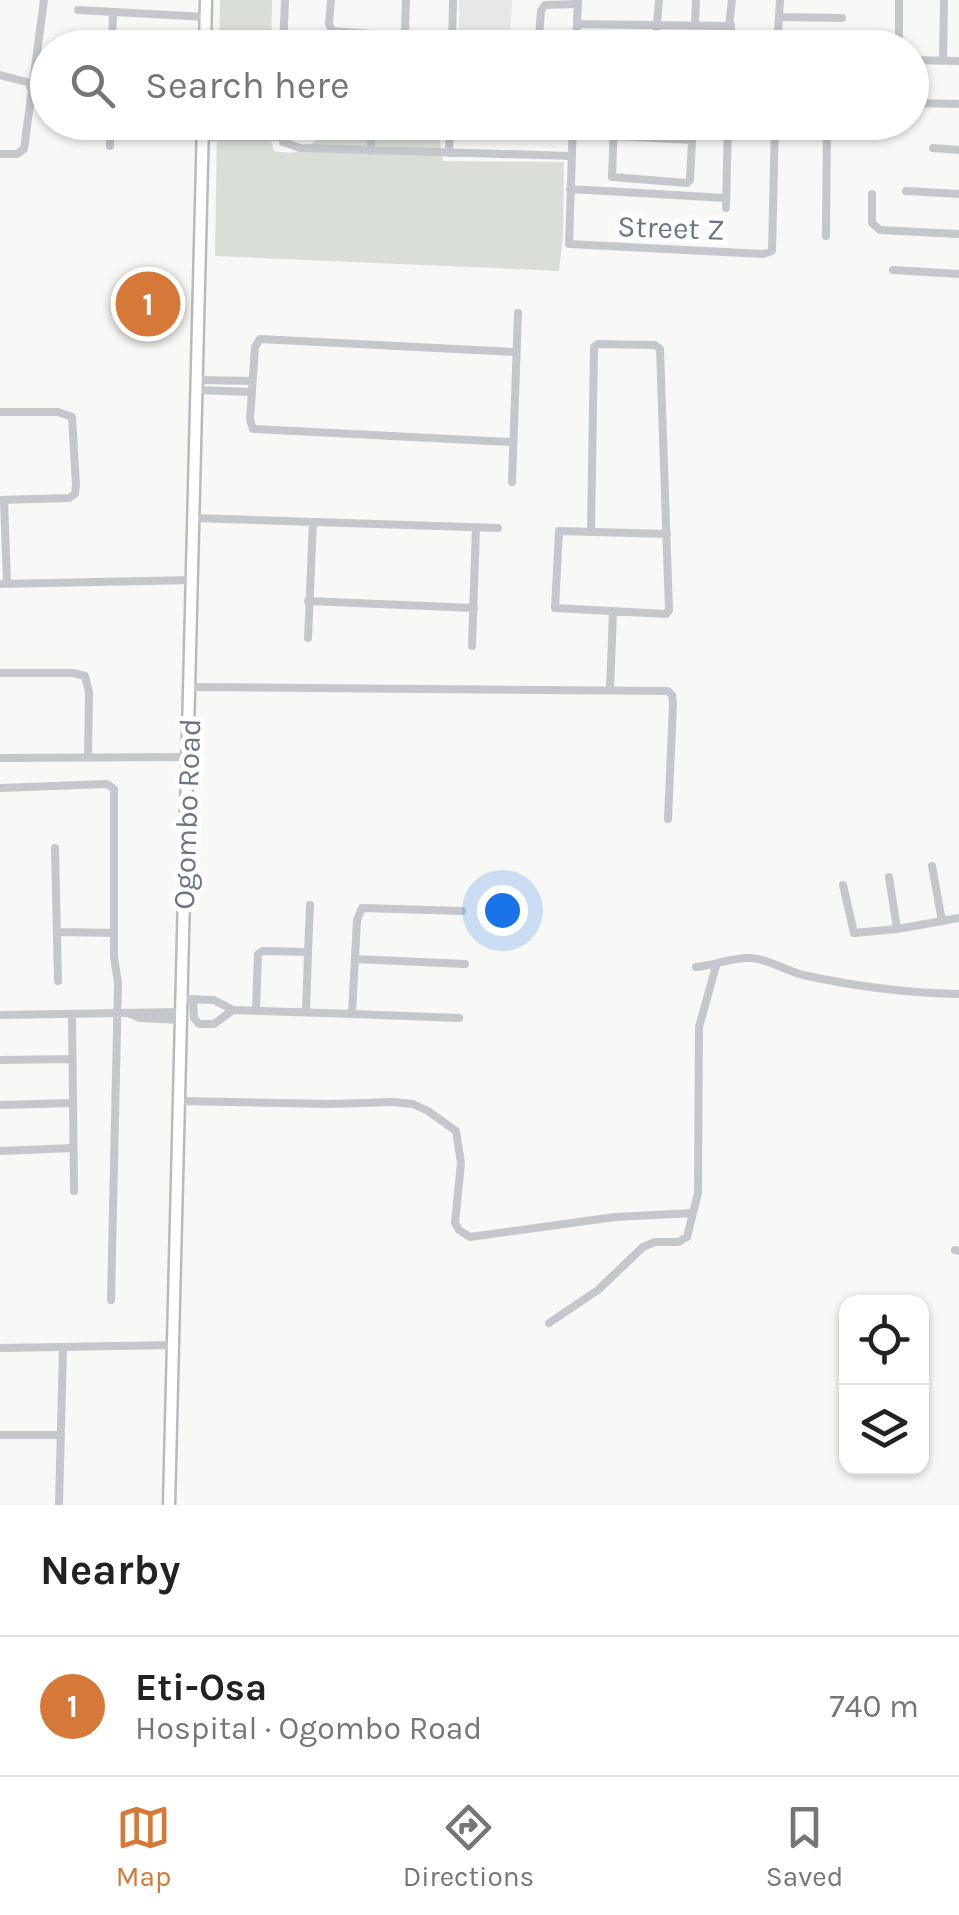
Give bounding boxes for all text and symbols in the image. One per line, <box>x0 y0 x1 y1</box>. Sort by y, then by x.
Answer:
search box <box>30 30 929 140</box>
icon: search <box>65 58 120 113</box>
text: Search here <box>145 63 349 108</box>
street label: Street Z <box>617 208 725 248</box>
pin: 1 <box>116 266 180 342</box>
street label: Ogombo Road <box>166 718 208 910</box>
your location <box>477 885 528 936</box>
map controls <box>839 1295 929 1475</box>
button: locate <box>839 1295 929 1385</box>
button: layers <box>839 1385 929 1475</box>
text: Nearby <box>40 1545 180 1595</box>
text: Eti-Osa <box>135 1665 267 1710</box>
text: 1 <box>67 1688 78 1725</box>
text: 740 m <box>830 1688 919 1725</box>
text: Hospital · Ogombo Road <box>135 1710 482 1747</box>
tab: Map <box>116 1800 171 1893</box>
tab: Directions <box>403 1800 534 1893</box>
tab: Saved <box>766 1800 843 1893</box>

